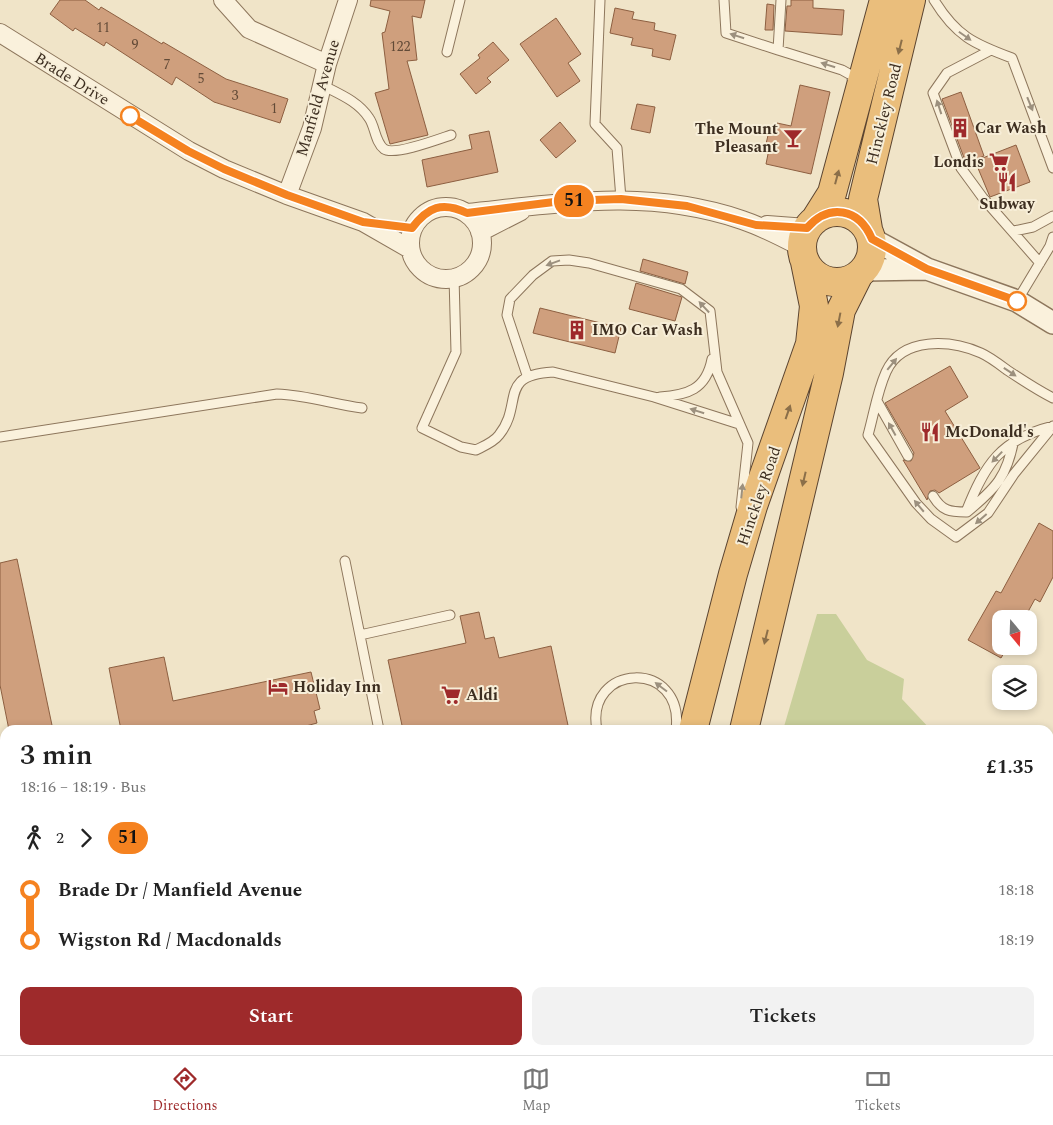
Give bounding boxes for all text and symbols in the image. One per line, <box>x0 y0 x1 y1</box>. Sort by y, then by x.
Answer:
house number: 11 <box>96 17 110 38</box>
one-way arrow <box>729 32 744 40</box>
one-way arrow <box>958 32 972 41</box>
house number: 9 <box>132 34 139 55</box>
street label: Manfield Avenue <box>290 36 346 160</box>
house number: 122 <box>390 36 411 57</box>
one-way arrow <box>896 40 904 55</box>
street label: Brade Drive <box>30 46 114 112</box>
house number: 7 <box>164 54 171 75</box>
one-way arrow <box>820 61 835 69</box>
street label: Hinckley Road <box>860 61 908 167</box>
house number: 5 <box>198 68 205 89</box>
house number: 3 <box>232 85 239 106</box>
one-way arrow <box>1026 97 1034 112</box>
house number: 1 <box>271 98 278 119</box>
one-way arrow <box>935 100 942 115</box>
unlabelled marker <box>120 106 140 126</box>
place label: Car Wash <box>975 116 1047 140</box>
place label: The Mount Pleasant <box>695 117 778 159</box>
building icon: Car Wash <box>949 117 971 139</box>
bar icon: The Mount Pleasant <box>782 127 804 149</box>
place label: Londis <box>933 150 984 174</box>
supermarket icon: Londis <box>988 151 1010 173</box>
one-way arrow <box>833 169 841 184</box>
restaurant icon: Subway <box>996 171 1018 193</box>
line badge: 51 <box>552 185 596 217</box>
text: 51 <box>564 187 584 214</box>
place label: Subway <box>979 192 1036 216</box>
one-way arrow <box>545 260 560 268</box>
unlabelled marker <box>1007 291 1027 311</box>
one-way arrow <box>698 301 710 313</box>
one-way arrow <box>835 313 843 328</box>
place label: IMO Car Wash <box>592 318 703 342</box>
building icon: IMO Car Wash <box>566 319 588 341</box>
one-way arrow <box>886 358 897 371</box>
one-way arrow <box>1003 367 1017 377</box>
one-way arrow <box>784 404 792 419</box>
one-way arrow <box>689 407 704 415</box>
place label: McDonald's <box>945 420 1034 444</box>
restaurant icon: McDonald's <box>919 421 941 443</box>
one-way arrow <box>888 422 897 435</box>
street label: Hinckley Road <box>731 443 787 549</box>
one-way arrow <box>991 451 1003 463</box>
one-way arrow <box>800 471 808 486</box>
one-way arrow <box>738 483 746 499</box>
one-way arrow <box>914 500 925 513</box>
one-way arrow <box>974 514 987 525</box>
north arrow <box>992 610 1038 655</box>
map controls <box>992 610 1037 710</box>
one-way arrow <box>762 630 770 645</box>
button: layers <box>992 665 1037 710</box>
place label: Holiday Inn <box>293 675 381 699</box>
hotel icon: Holiday Inn <box>267 676 289 698</box>
one-way arrow <box>654 682 668 692</box>
place label: Aldi <box>466 683 498 707</box>
supermarket icon: Aldi <box>440 684 462 706</box>
text: 3 min <box>20 734 93 777</box>
text: £1.35 <box>986 753 1034 782</box>
text: 18:16 – 18:19 · Bus <box>20 775 146 799</box>
icon: walk <box>20 824 48 852</box>
icon: forward <box>72 824 100 852</box>
text: 51 <box>118 824 138 851</box>
text: 2 <box>56 826 64 850</box>
text: Brade Dr / Manfield Avenue <box>58 876 302 905</box>
text: 18:18 <box>998 878 1034 902</box>
text: Wigston Rd / Macdonalds <box>58 926 282 955</box>
text: 18:19 <box>998 928 1034 952</box>
button: Start <box>20 987 522 1045</box>
button: Tickets <box>532 987 1034 1045</box>
tab: Directions <box>152 1065 218 1116</box>
tab: Map <box>522 1065 550 1116</box>
tab: Tickets <box>855 1065 901 1116</box>

